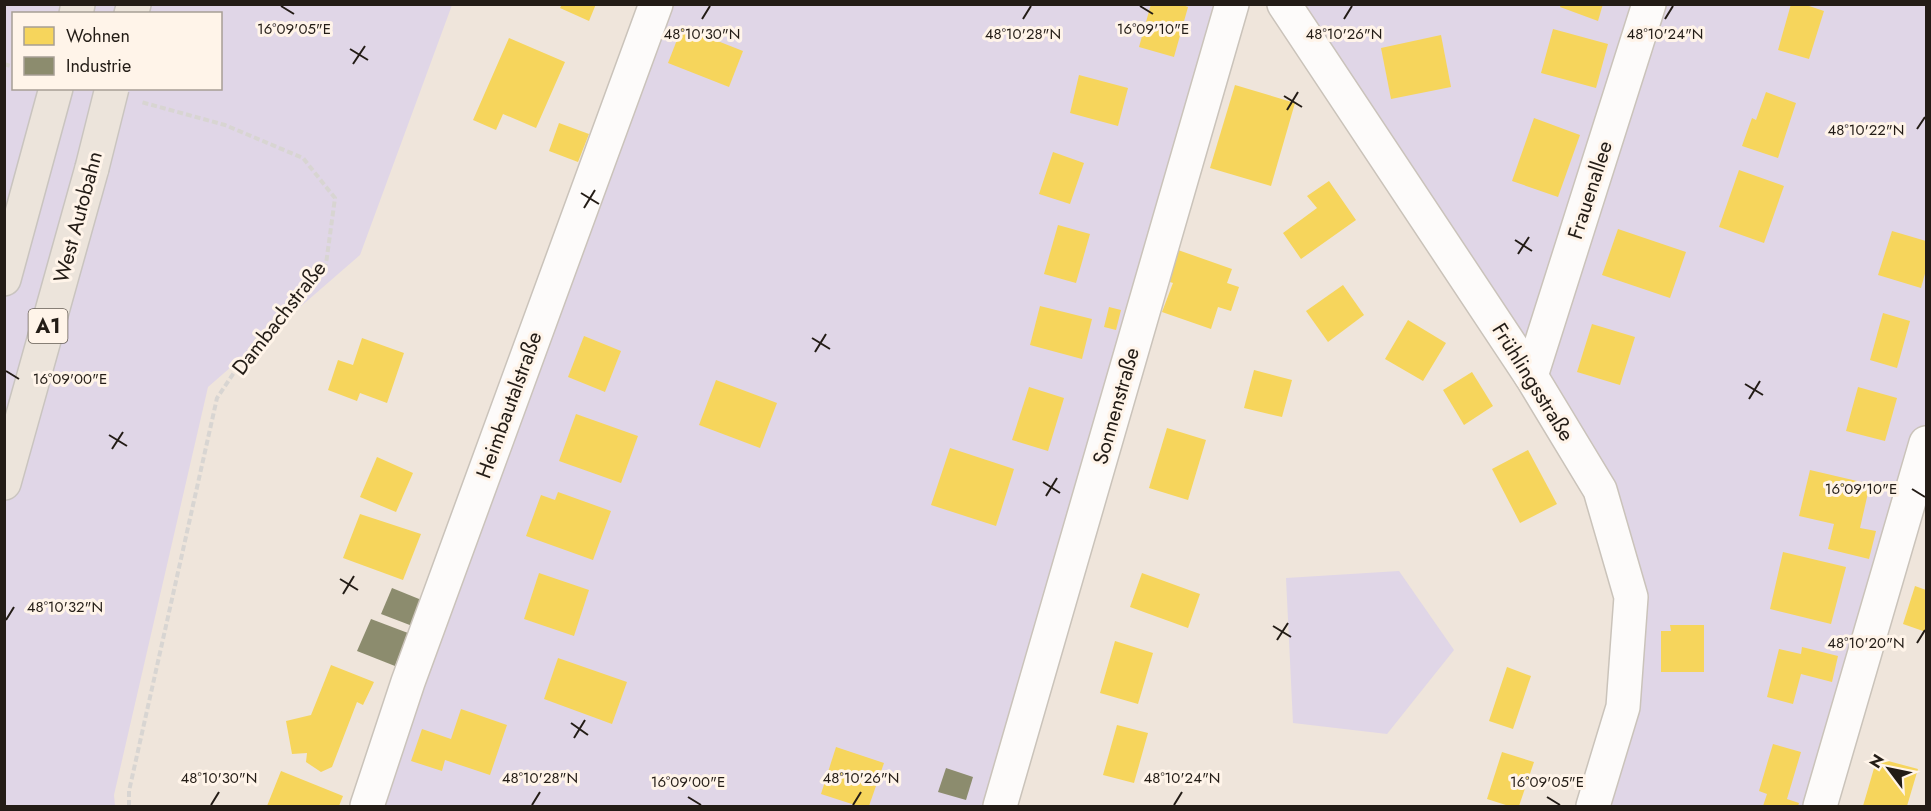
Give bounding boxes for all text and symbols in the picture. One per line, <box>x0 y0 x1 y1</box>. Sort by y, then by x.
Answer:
legend <box>12 12 222 90</box>
text: 16°09'05"E <box>257 18 331 40</box>
text: 16°09'10"E <box>1117 18 1189 40</box>
text: Wohnen <box>66 23 130 49</box>
text: 48°10'30"N <box>664 23 740 45</box>
text: 48°10'28"N <box>985 23 1061 45</box>
text: 48°10'26"N <box>1306 23 1382 45</box>
text: 48°10'24"N <box>1626 23 1704 45</box>
text: Industrie <box>66 53 131 79</box>
text: 48°10'22"N <box>1828 119 1904 141</box>
street label: Frauenallee <box>1560 137 1620 243</box>
street label: West Autobahn <box>46 148 110 286</box>
street label: Dambachstraße <box>225 254 333 381</box>
road number: A1 <box>28 309 68 343</box>
street label: Frühlingsstraße <box>1485 317 1581 447</box>
street label: Heimbautalstraße <box>469 327 550 483</box>
street label: Sonnenstraße <box>1085 344 1147 468</box>
text: 16°09'00"E <box>33 368 107 390</box>
text: 16°09'10"E <box>1825 478 1897 500</box>
text: 48°10'32"N <box>27 596 103 618</box>
text: 48°10'20"N <box>1827 632 1905 654</box>
north arrow <box>1859 739 1919 799</box>
text: N <box>1864 750 1890 773</box>
text: 48°10'30"N <box>181 767 257 789</box>
text: 48°10'28"N <box>502 767 578 789</box>
text: 48°10'26"N <box>823 767 899 789</box>
text: 48°10'24"N <box>1143 767 1221 789</box>
text: 16°09'00"E <box>651 771 725 793</box>
text: 16°09'05"E <box>1510 771 1584 793</box>

